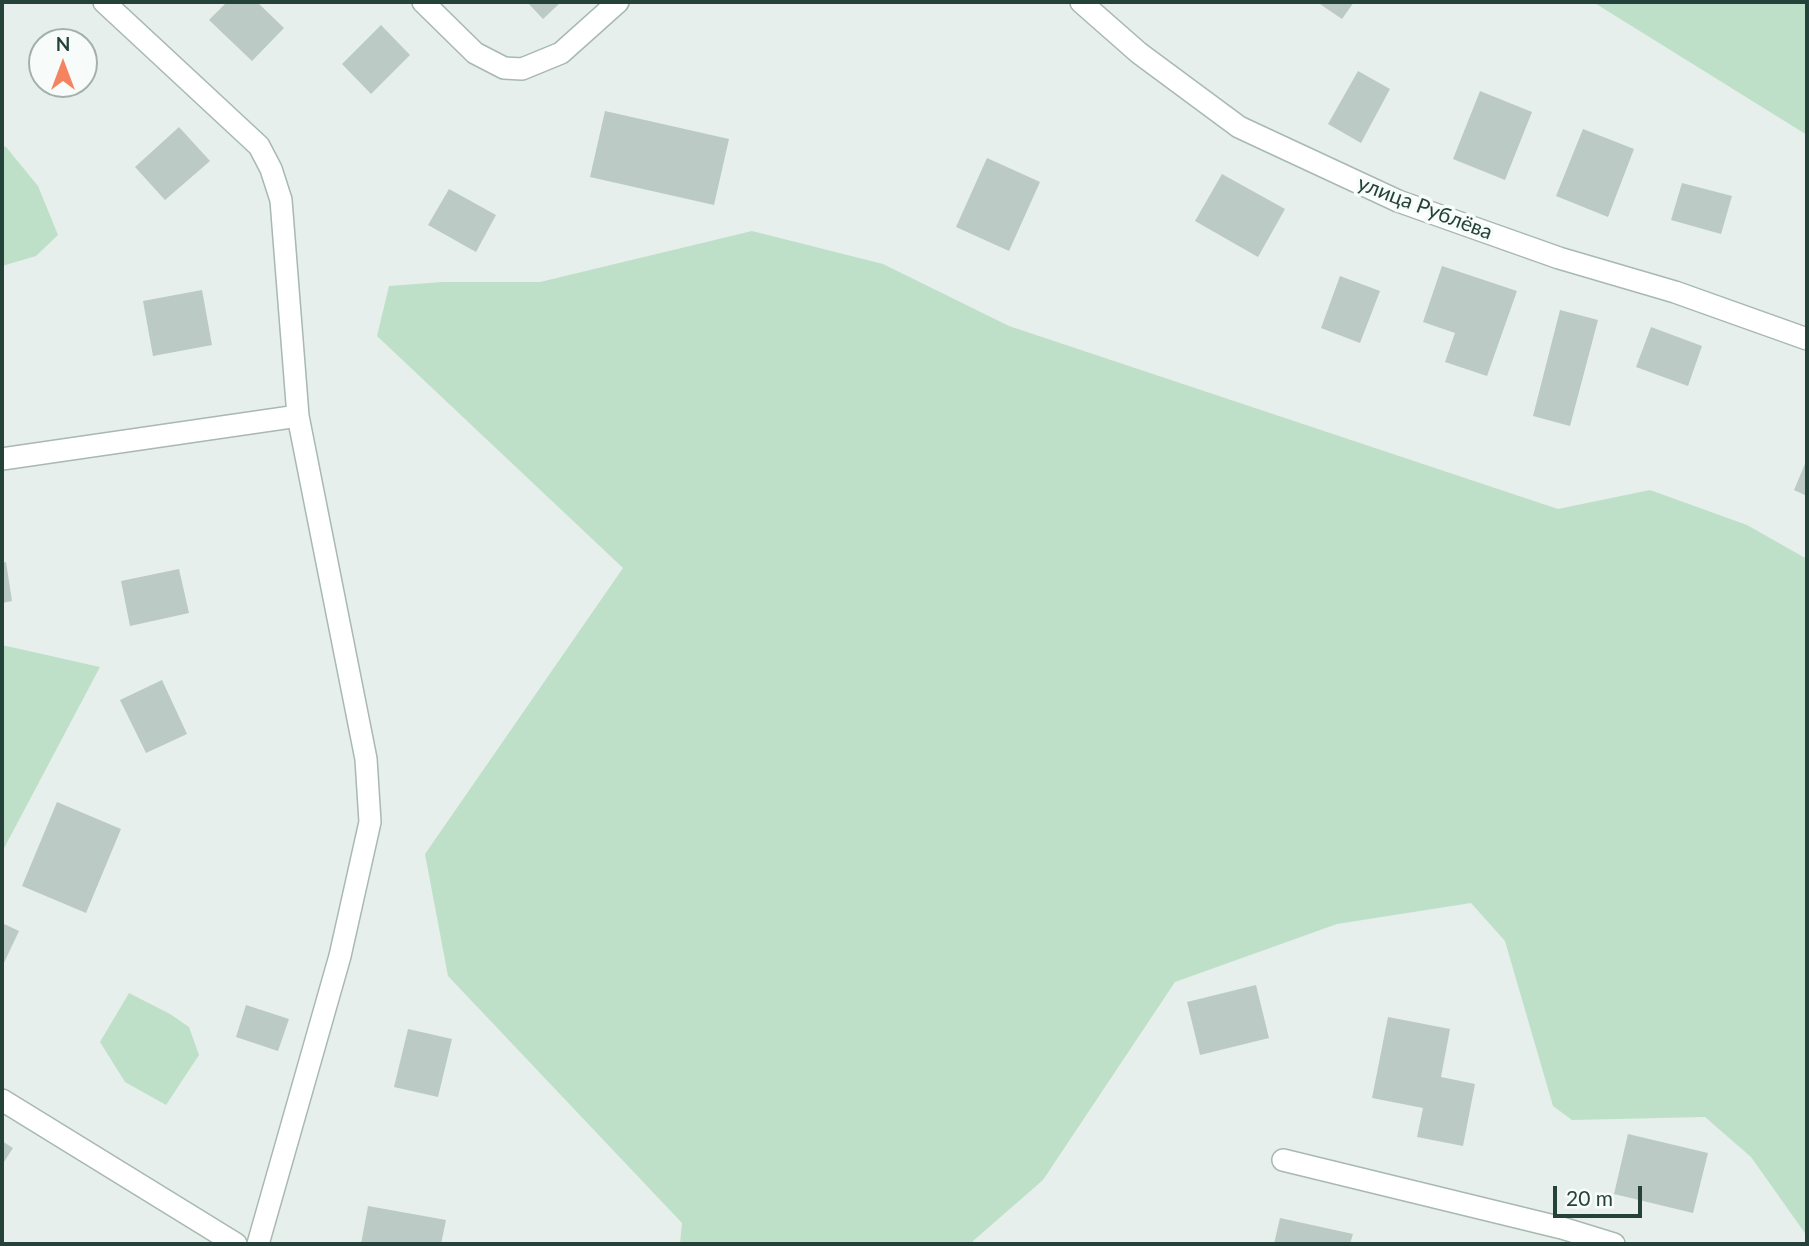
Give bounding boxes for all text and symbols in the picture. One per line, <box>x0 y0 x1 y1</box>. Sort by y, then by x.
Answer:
north arrow <box>28 28 98 98</box>
text: N <box>56 32 70 55</box>
street label: улица Рублёва <box>1354 171 1496 245</box>
scale bar <box>1557 1172 1646 1216</box>
text: 20 m <box>1566 1185 1613 1210</box>

